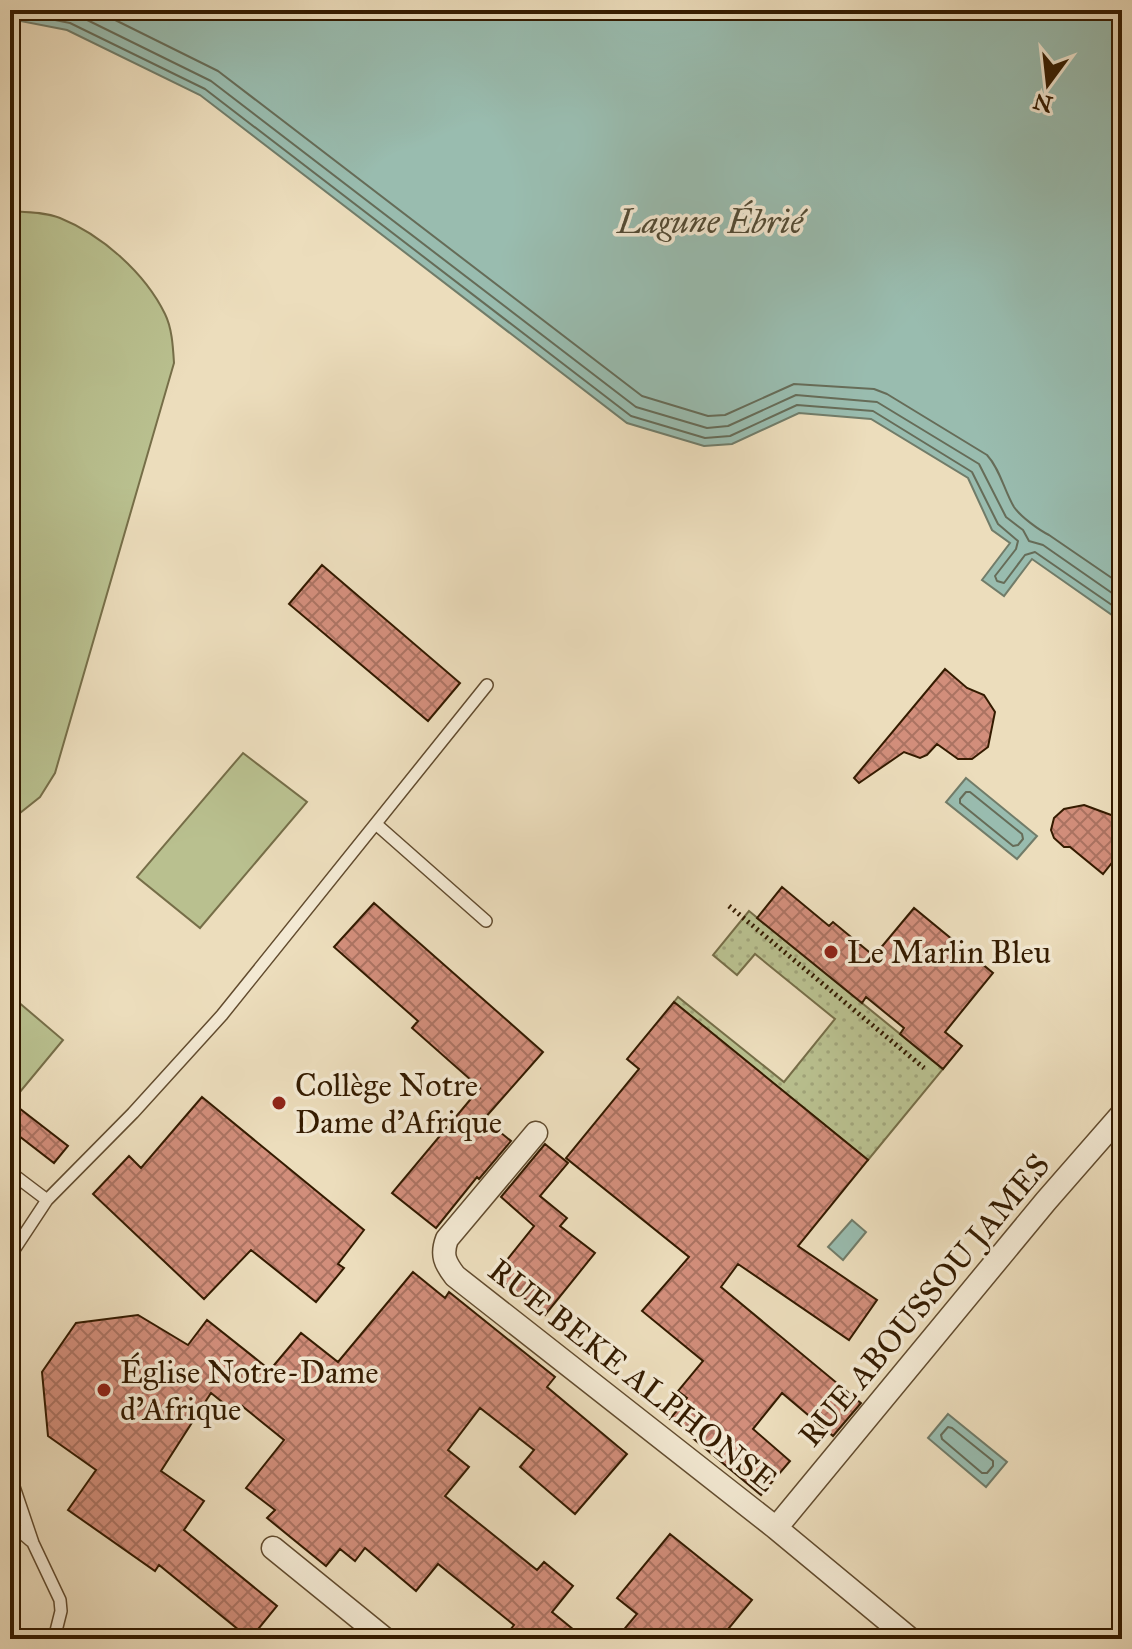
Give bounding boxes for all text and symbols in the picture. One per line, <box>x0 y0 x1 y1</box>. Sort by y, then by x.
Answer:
north arrow <box>1008 44 1088 124</box>
text: N <box>1030 87 1055 118</box>
water label: Lagune Ébrié <box>615 200 808 242</box>
place label: Le Marlin Bleu <box>847 933 1051 972</box>
marker: Le Marlin Bleu <box>822 943 840 961</box>
place label: Collège Notre Dame d'Afrique <box>295 1066 502 1142</box>
marker: Collège Notre Dame d'Afrique <box>270 1094 288 1112</box>
street label: RUE ABOUSSOU JAMES <box>791 1146 1058 1455</box>
street label: RUE BEKE ALPHONSE <box>480 1250 785 1500</box>
place label: Église Notre-Dame d'Afrique <box>120 1352 379 1429</box>
marker: Église Notre-Dame d'Afrique <box>95 1381 113 1399</box>

